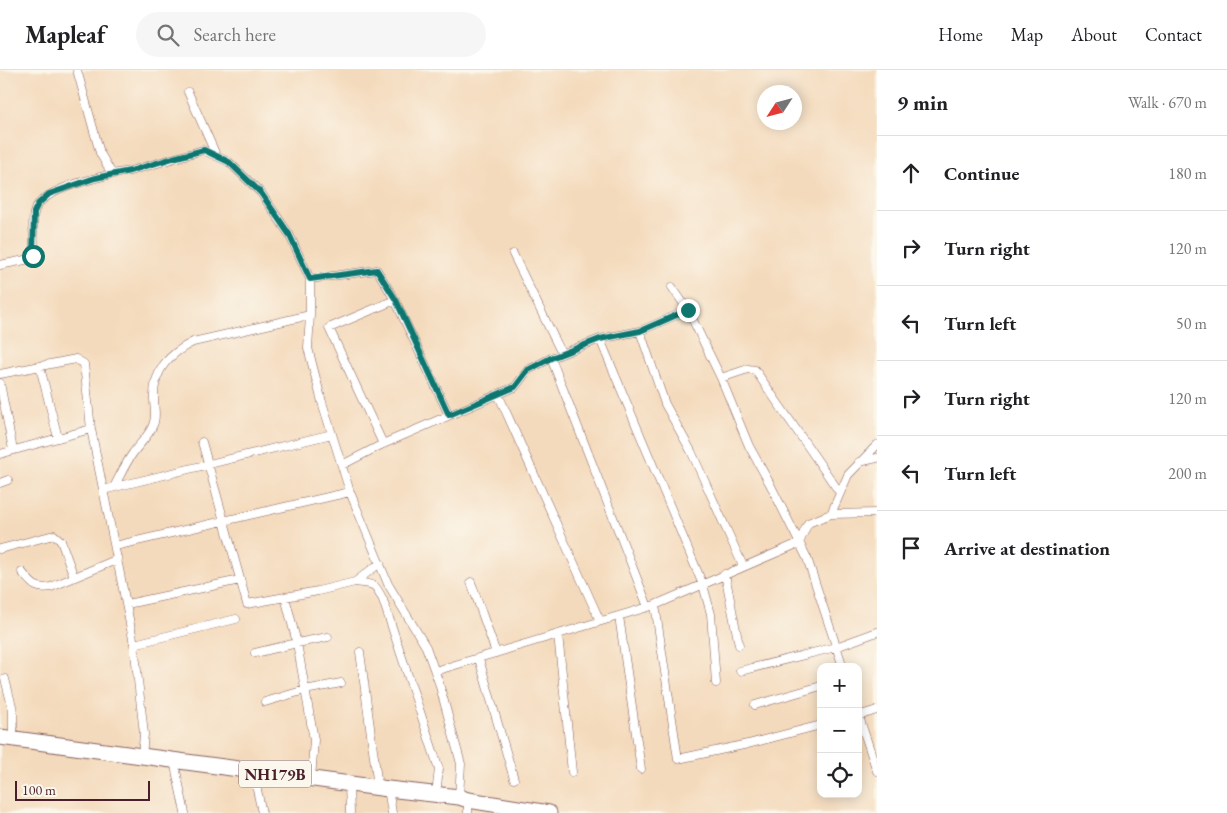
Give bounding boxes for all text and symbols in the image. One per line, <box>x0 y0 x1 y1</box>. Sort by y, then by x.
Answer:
search box <box>136 12 486 57</box>
text: Mapleaf <box>25 19 106 50</box>
icon: search <box>154 21 182 49</box>
text: Search here <box>194 22 276 47</box>
text: Home <box>938 23 983 46</box>
text: Map <box>1011 23 1043 46</box>
text: About <box>1071 23 1117 46</box>
text: Contact <box>1145 23 1202 46</box>
north arrow <box>757 85 802 130</box>
text: 9 min <box>897 89 948 116</box>
text: Walk · 670 m <box>1128 92 1207 113</box>
icon: ahead <box>897 159 925 187</box>
text: Continue <box>944 161 1019 186</box>
text: 180 m <box>1168 163 1207 184</box>
icon: right <box>897 234 925 262</box>
text: Turn right <box>944 236 1030 261</box>
text: 120 m <box>1168 238 1207 259</box>
route start <box>22 245 45 268</box>
route end <box>677 299 700 322</box>
icon: left <box>897 309 925 337</box>
text: Turn left <box>944 311 1016 336</box>
text: 50 m <box>1176 313 1207 334</box>
icon: right <box>897 384 925 412</box>
text: Turn right <box>944 386 1030 411</box>
text: 120 m <box>1168 388 1207 409</box>
icon: left <box>897 459 925 487</box>
text: Turn left <box>944 461 1016 486</box>
text: 200 m <box>1168 463 1207 484</box>
icon: arrive <box>897 534 925 562</box>
text: Arrive at destination <box>944 536 1110 561</box>
map controls <box>817 663 862 798</box>
button: + <box>817 663 862 708</box>
button: − <box>817 708 862 753</box>
button: locate <box>817 753 862 798</box>
road number: NH179B <box>239 761 311 788</box>
scale bar <box>15 778 150 801</box>
text: 100 m <box>22 781 56 799</box>

